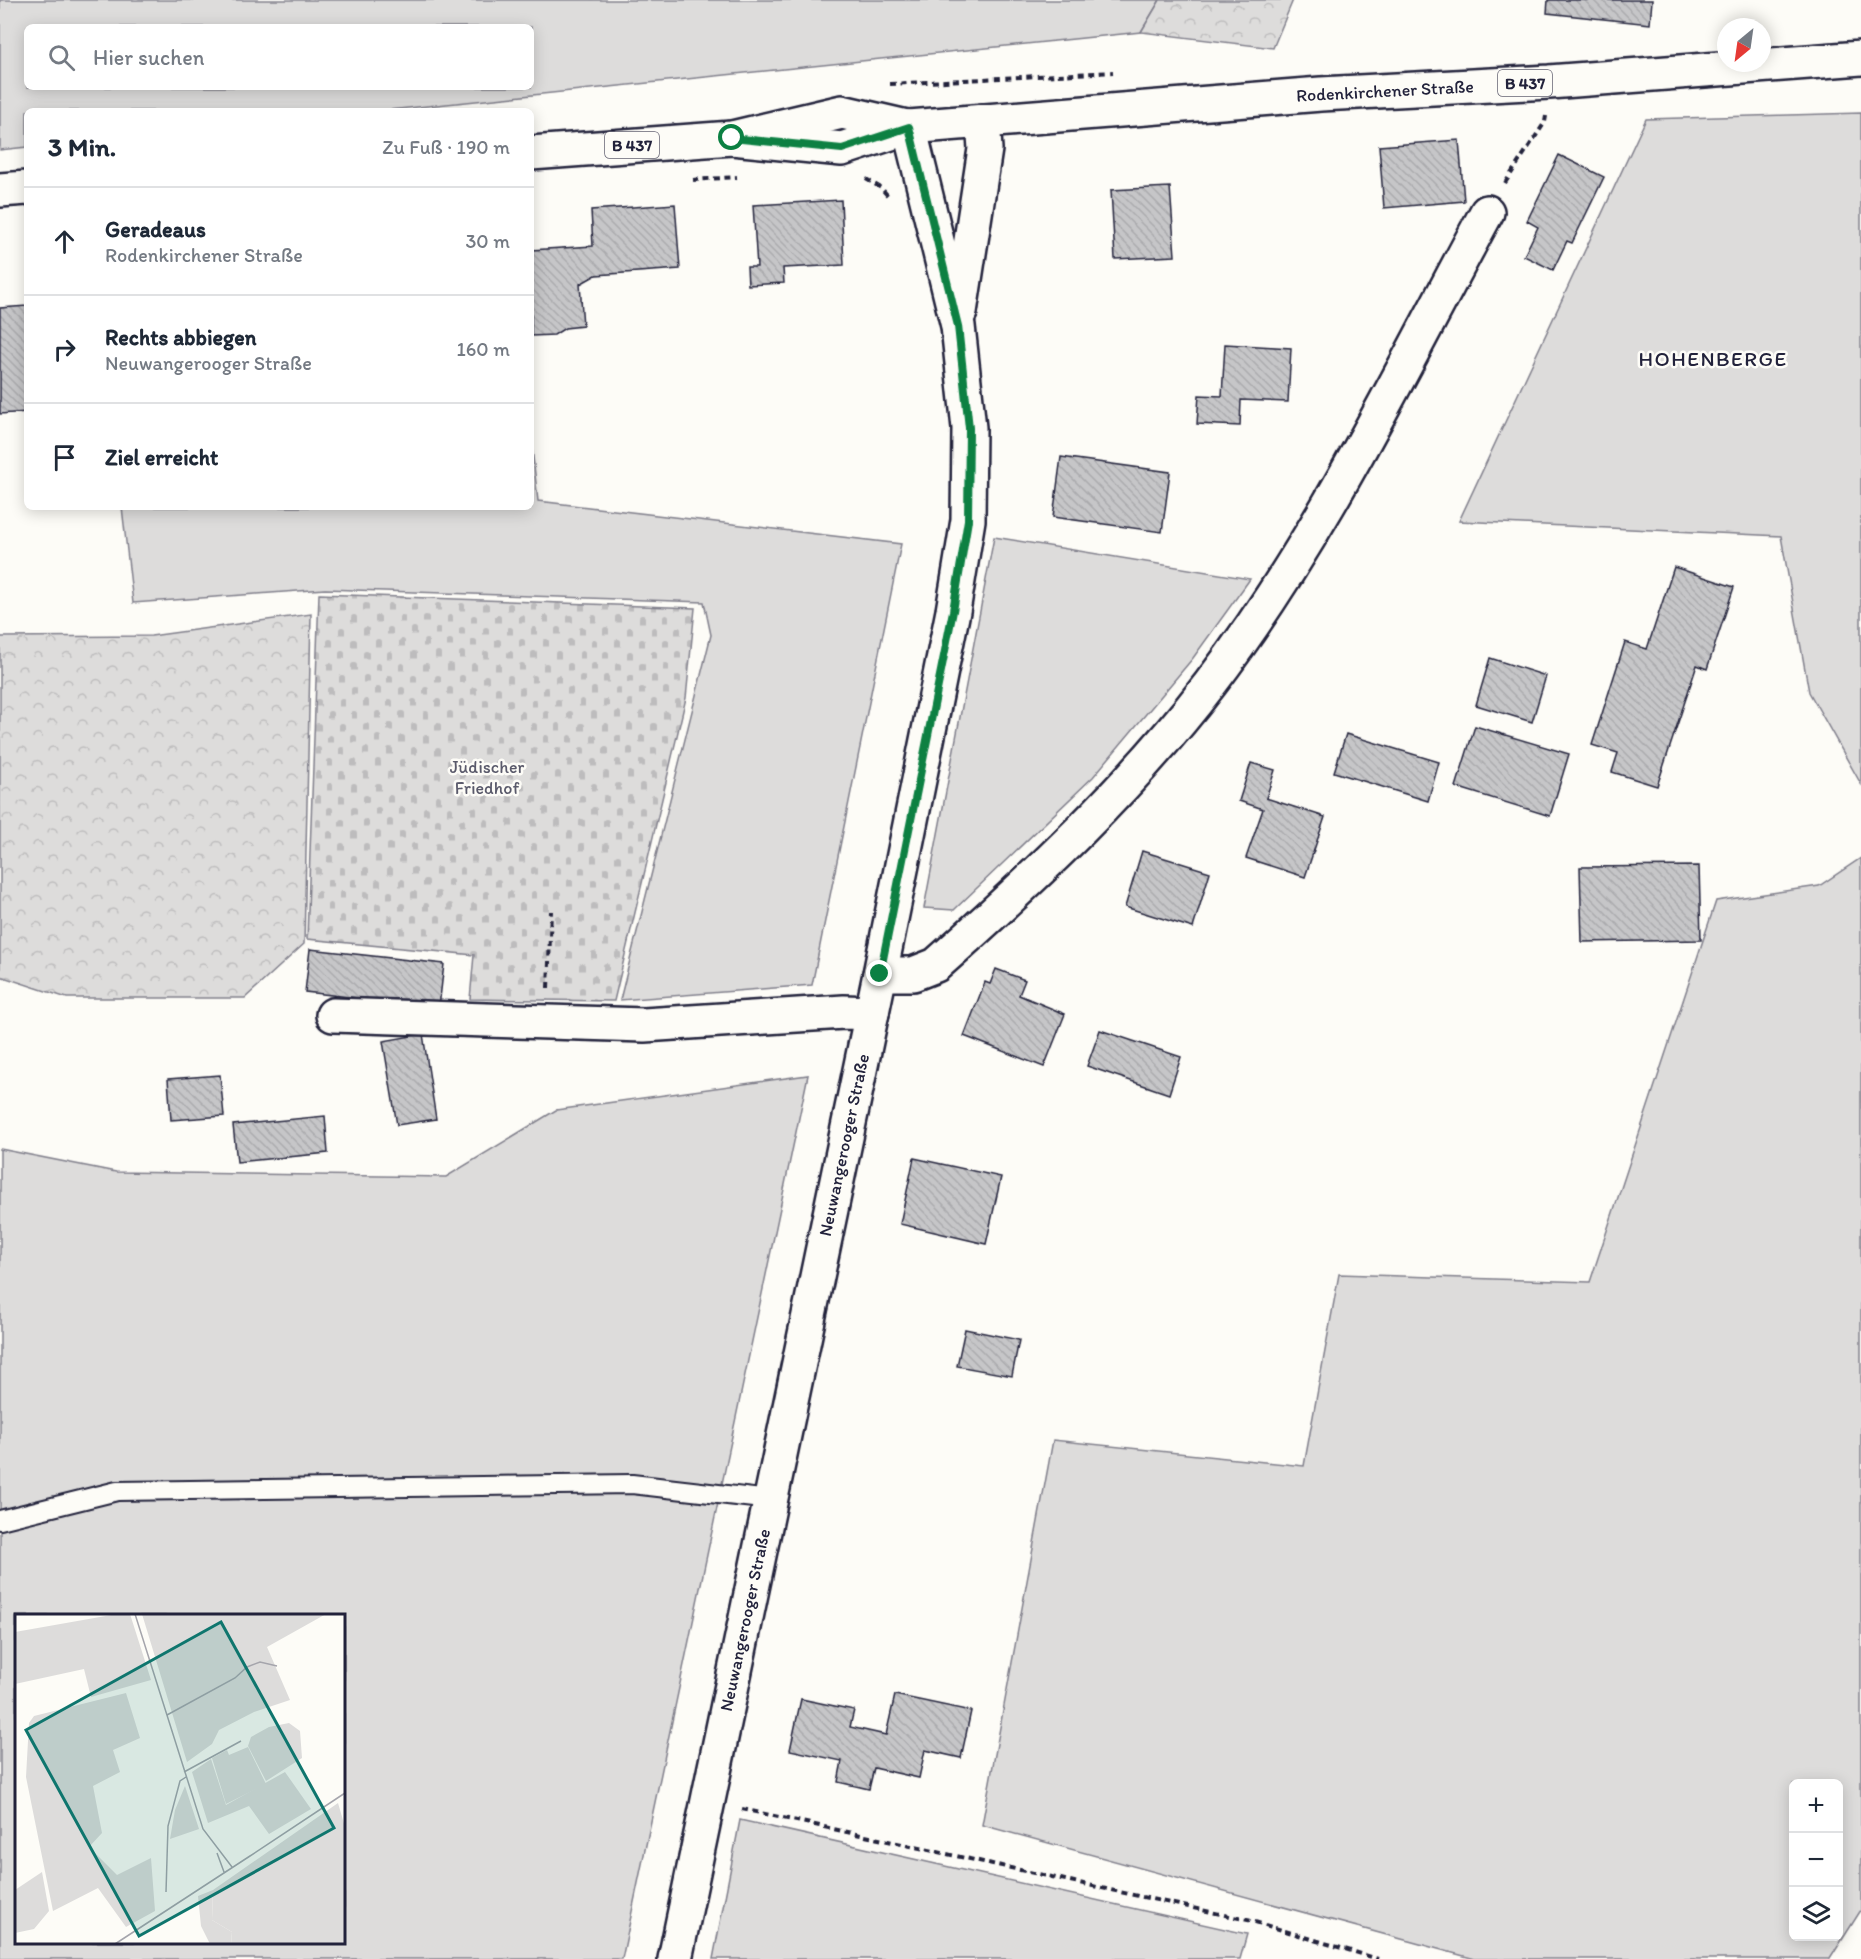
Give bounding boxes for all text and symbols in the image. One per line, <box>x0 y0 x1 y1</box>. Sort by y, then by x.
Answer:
north arrow <box>1717 18 1771 72</box>
search box <box>24 24 534 90</box>
icon: search <box>45 41 78 74</box>
text: Hier suchen <box>93 44 204 71</box>
road number: B 437 <box>1498 70 1552 96</box>
street label: Rodenkirchener Straße <box>1296 75 1474 107</box>
route start <box>718 124 744 150</box>
text: 3 Min. <box>48 131 116 163</box>
road number: B 437 <box>605 132 659 158</box>
text: Zu Fuß · 190 m <box>382 135 510 159</box>
text: Geradeaus <box>105 216 206 243</box>
icon: ahead <box>48 225 81 258</box>
text: 30 m <box>465 229 510 253</box>
text: Rodenkirchener Straße <box>105 243 303 267</box>
text: Rechts abbiegen <box>105 324 257 351</box>
icon: right <box>48 333 81 366</box>
text: 160 m <box>457 337 510 361</box>
district label: HOHENBERGE <box>1639 346 1787 371</box>
text: Neuwangerooger Straße <box>105 351 312 375</box>
icon: arrive <box>48 441 81 474</box>
text: Ziel erreicht <box>105 444 218 471</box>
park label: Jüdischer Friedhof <box>450 756 525 799</box>
route end <box>866 960 892 986</box>
street label: Neuwangerooger Straße <box>814 1052 874 1238</box>
street label: Neuwangerooger Straße <box>715 1527 775 1713</box>
inset map <box>15 1614 345 1944</box>
map controls <box>1789 1779 1843 1941</box>
button: + <box>1789 1779 1843 1833</box>
button: − <box>1789 1833 1843 1887</box>
button: layers <box>1789 1887 1843 1941</box>

